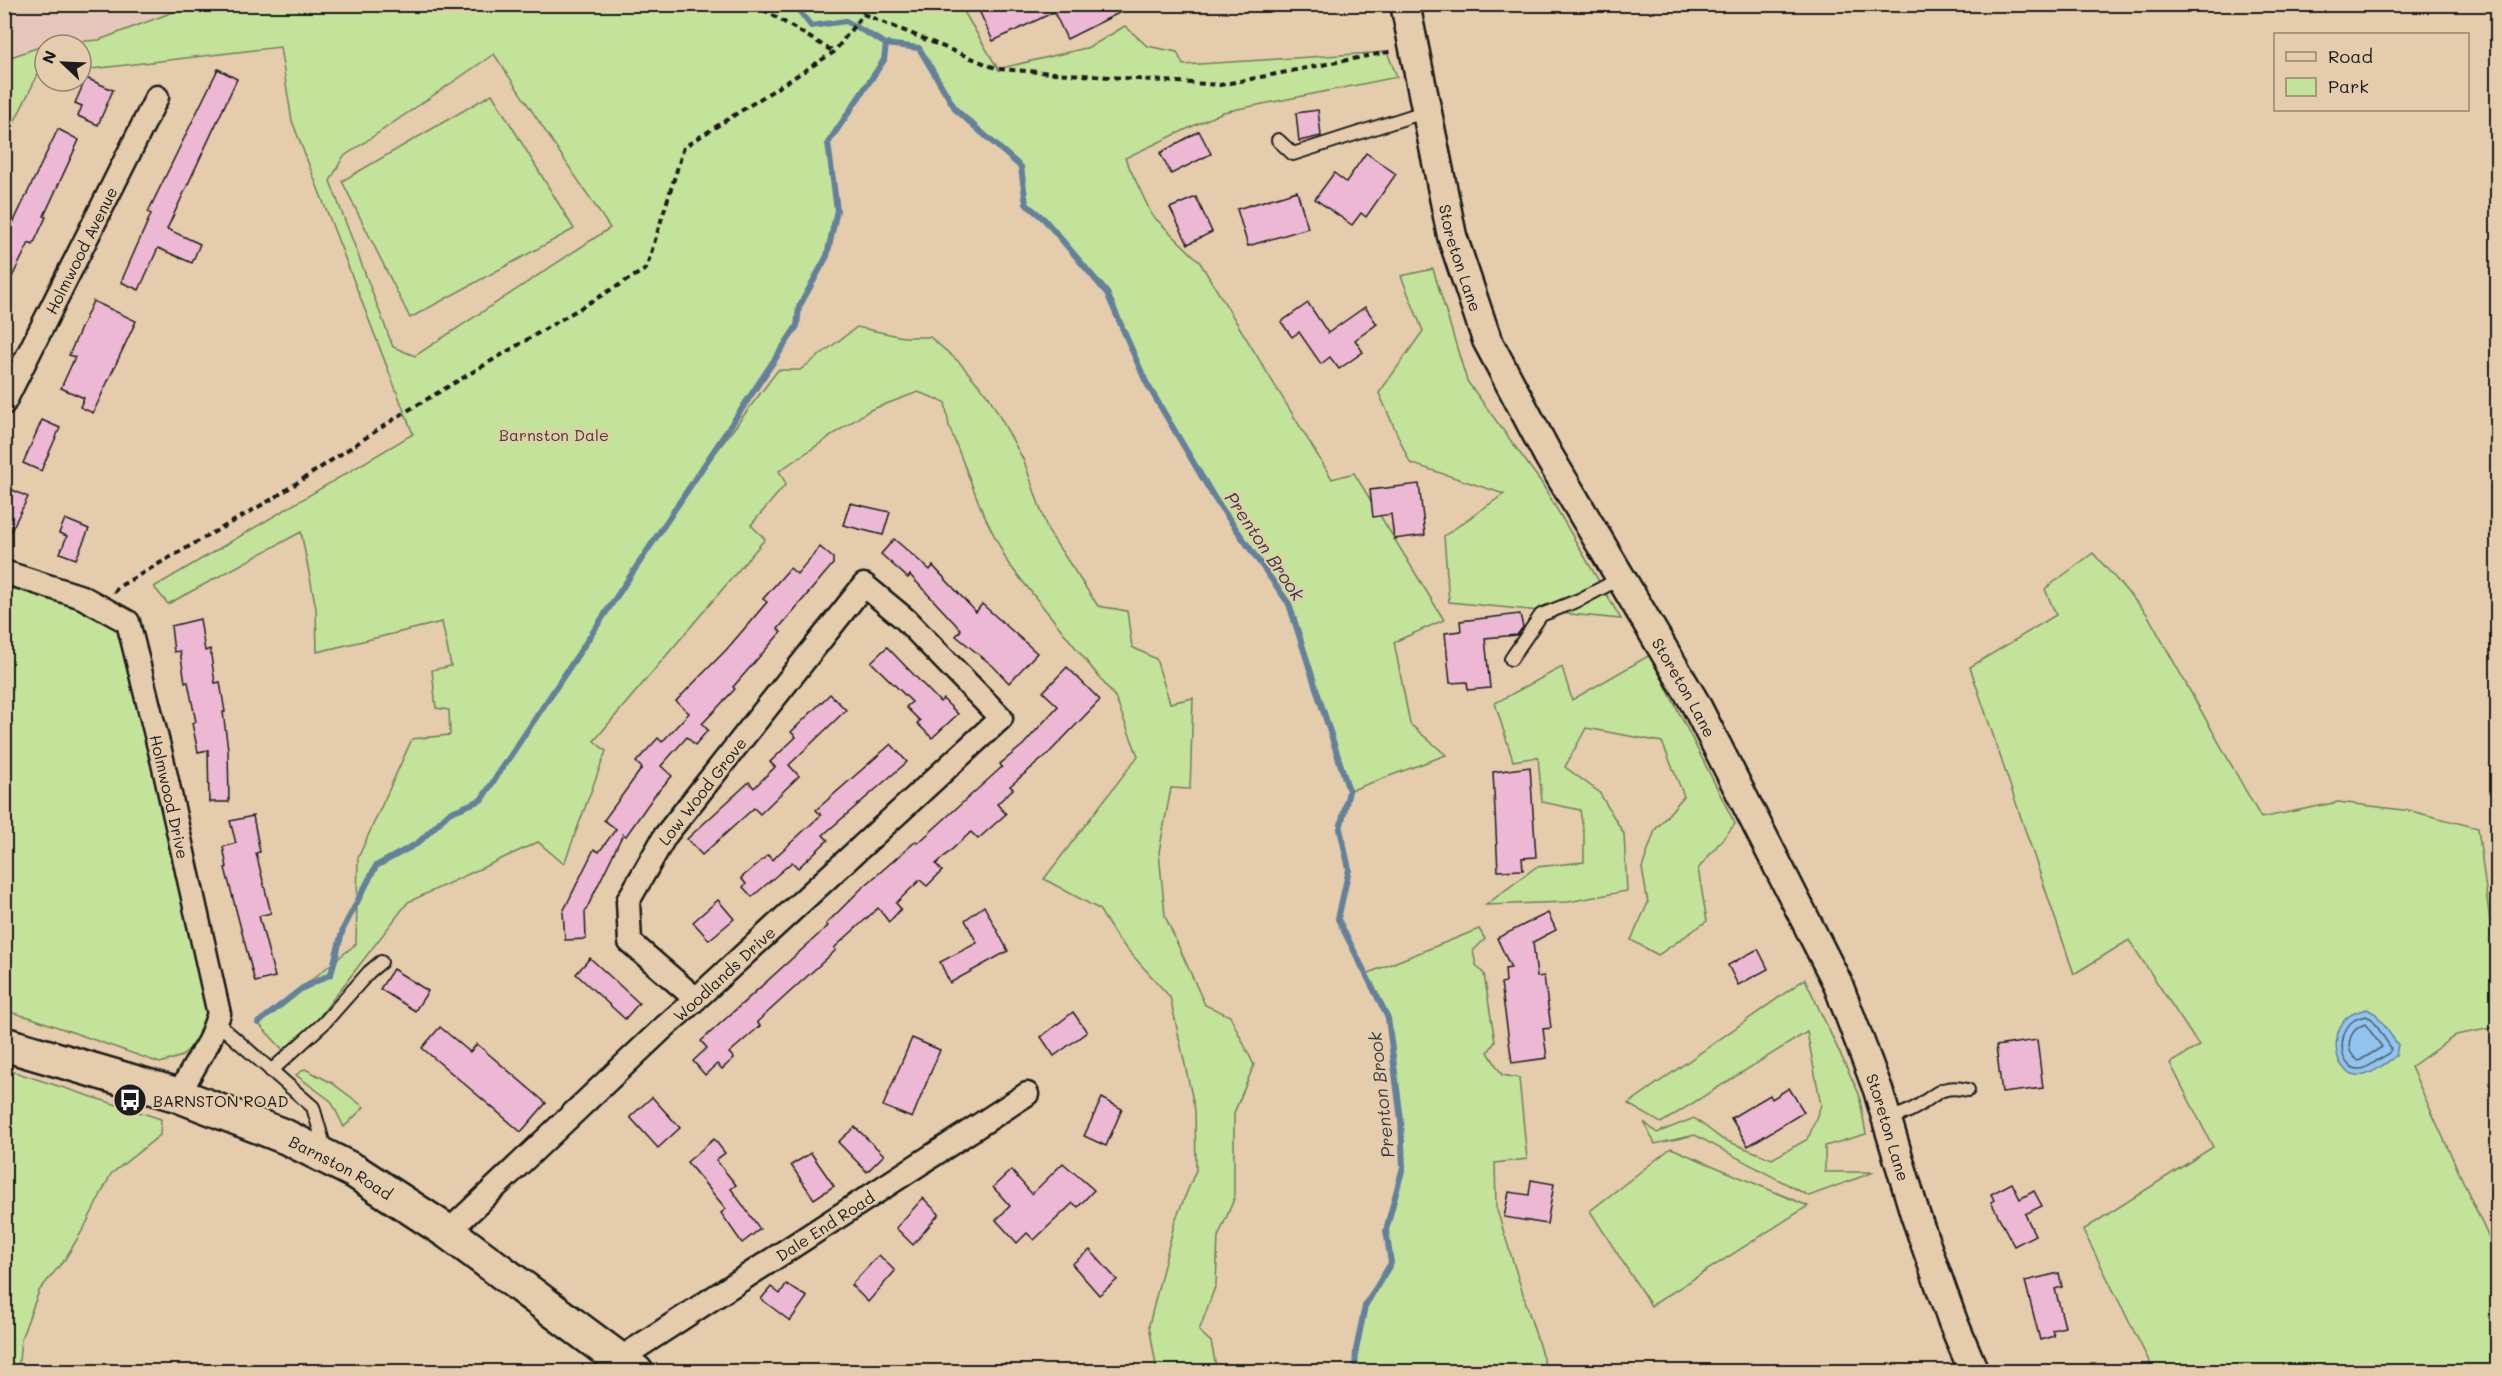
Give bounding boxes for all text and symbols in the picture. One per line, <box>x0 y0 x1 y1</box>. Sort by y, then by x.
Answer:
north arrow <box>33 33 93 93</box>
legend <box>2274 33 2469 111</box>
text: Road <box>2328 44 2373 68</box>
text: N <box>37 47 61 67</box>
text: Park <box>2328 74 2369 98</box>
street label: Holmwood Avenue <box>40 183 121 317</box>
street label: Storeton Lane <box>1435 202 1487 314</box>
park label: Barnston Dale <box>499 424 609 445</box>
water label: Prenton Brook <box>1220 487 1311 606</box>
street label: Storeton Lane <box>1648 634 1721 740</box>
street label: Holmwood Drive <box>146 732 195 861</box>
street label: Low Wood Grove <box>653 733 751 849</box>
street label: Woodlands Drive <box>668 921 779 1025</box>
water label: Prenton Brook <box>1362 1030 1400 1159</box>
street label: Storeton Lane <box>1862 1070 1915 1183</box>
bus stop icon: BARNSTON ROAD <box>112 1082 148 1118</box>
place label: BARNSTON ROAD <box>153 1090 289 1111</box>
street label: Barnston Road <box>286 1130 397 1204</box>
street label: Dale End Road <box>772 1186 878 1265</box>

